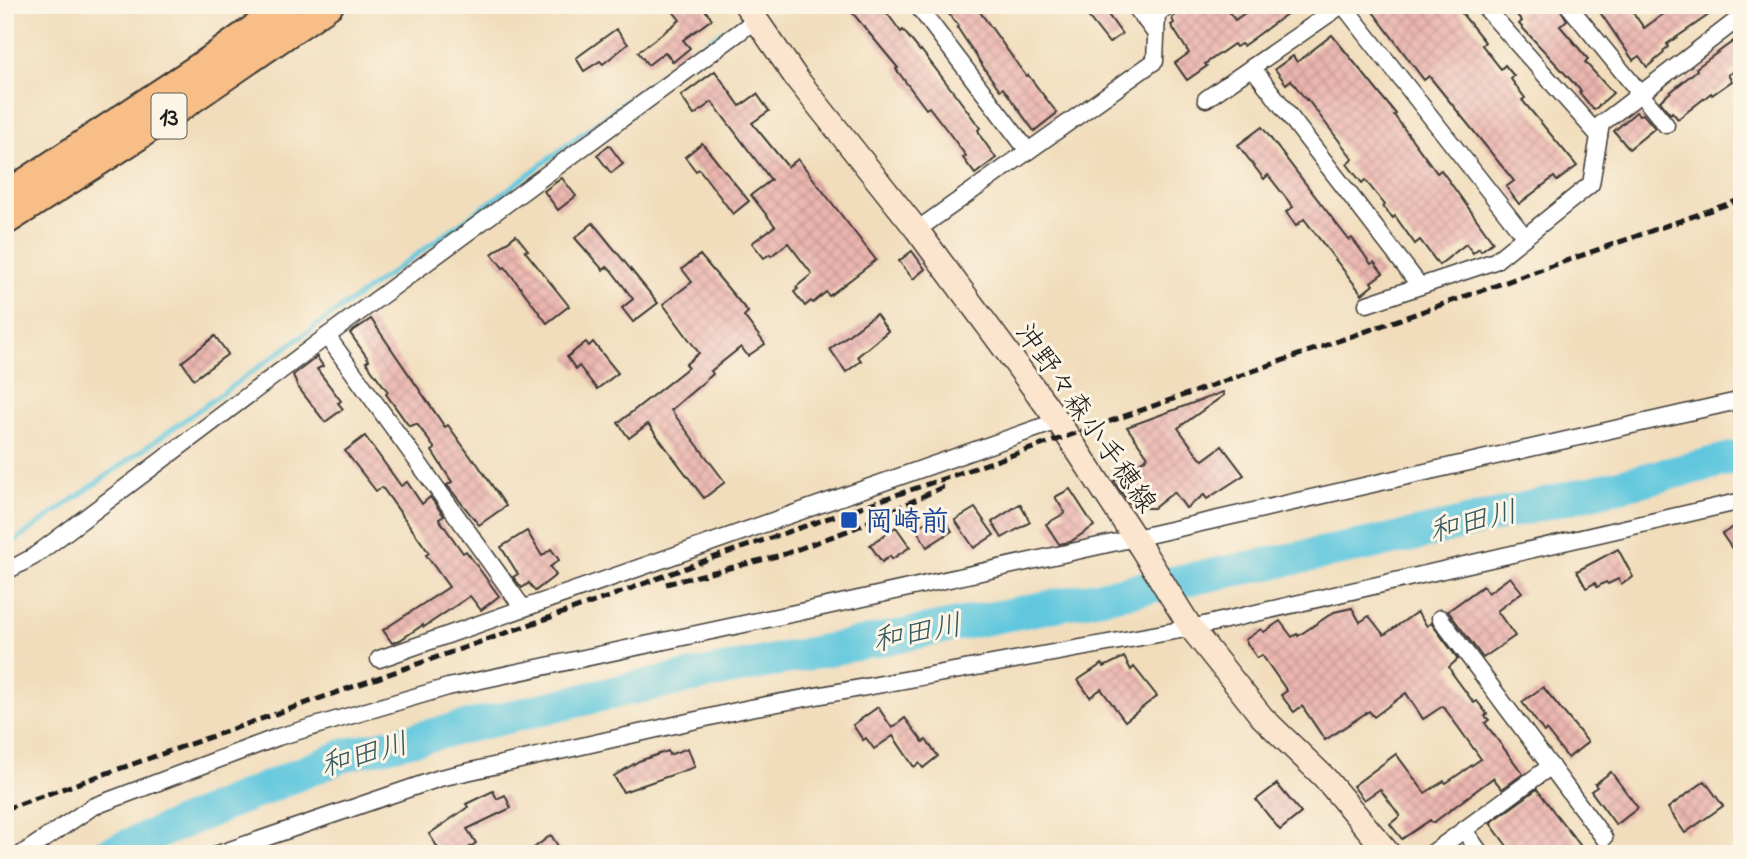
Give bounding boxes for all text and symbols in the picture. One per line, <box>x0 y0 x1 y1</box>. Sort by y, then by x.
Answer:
road number: 13 <box>152 94 186 139</box>
street label: 沖野々森小手穂線 <box>1003 315 1165 523</box>
water label: 和田川 <box>1425 492 1523 556</box>
place label: 岡崎前 <box>865 503 949 544</box>
marker: 岡崎前 <box>839 510 859 530</box>
water label: 和田川 <box>869 605 966 665</box>
water label: 和田川 <box>316 723 414 790</box>

